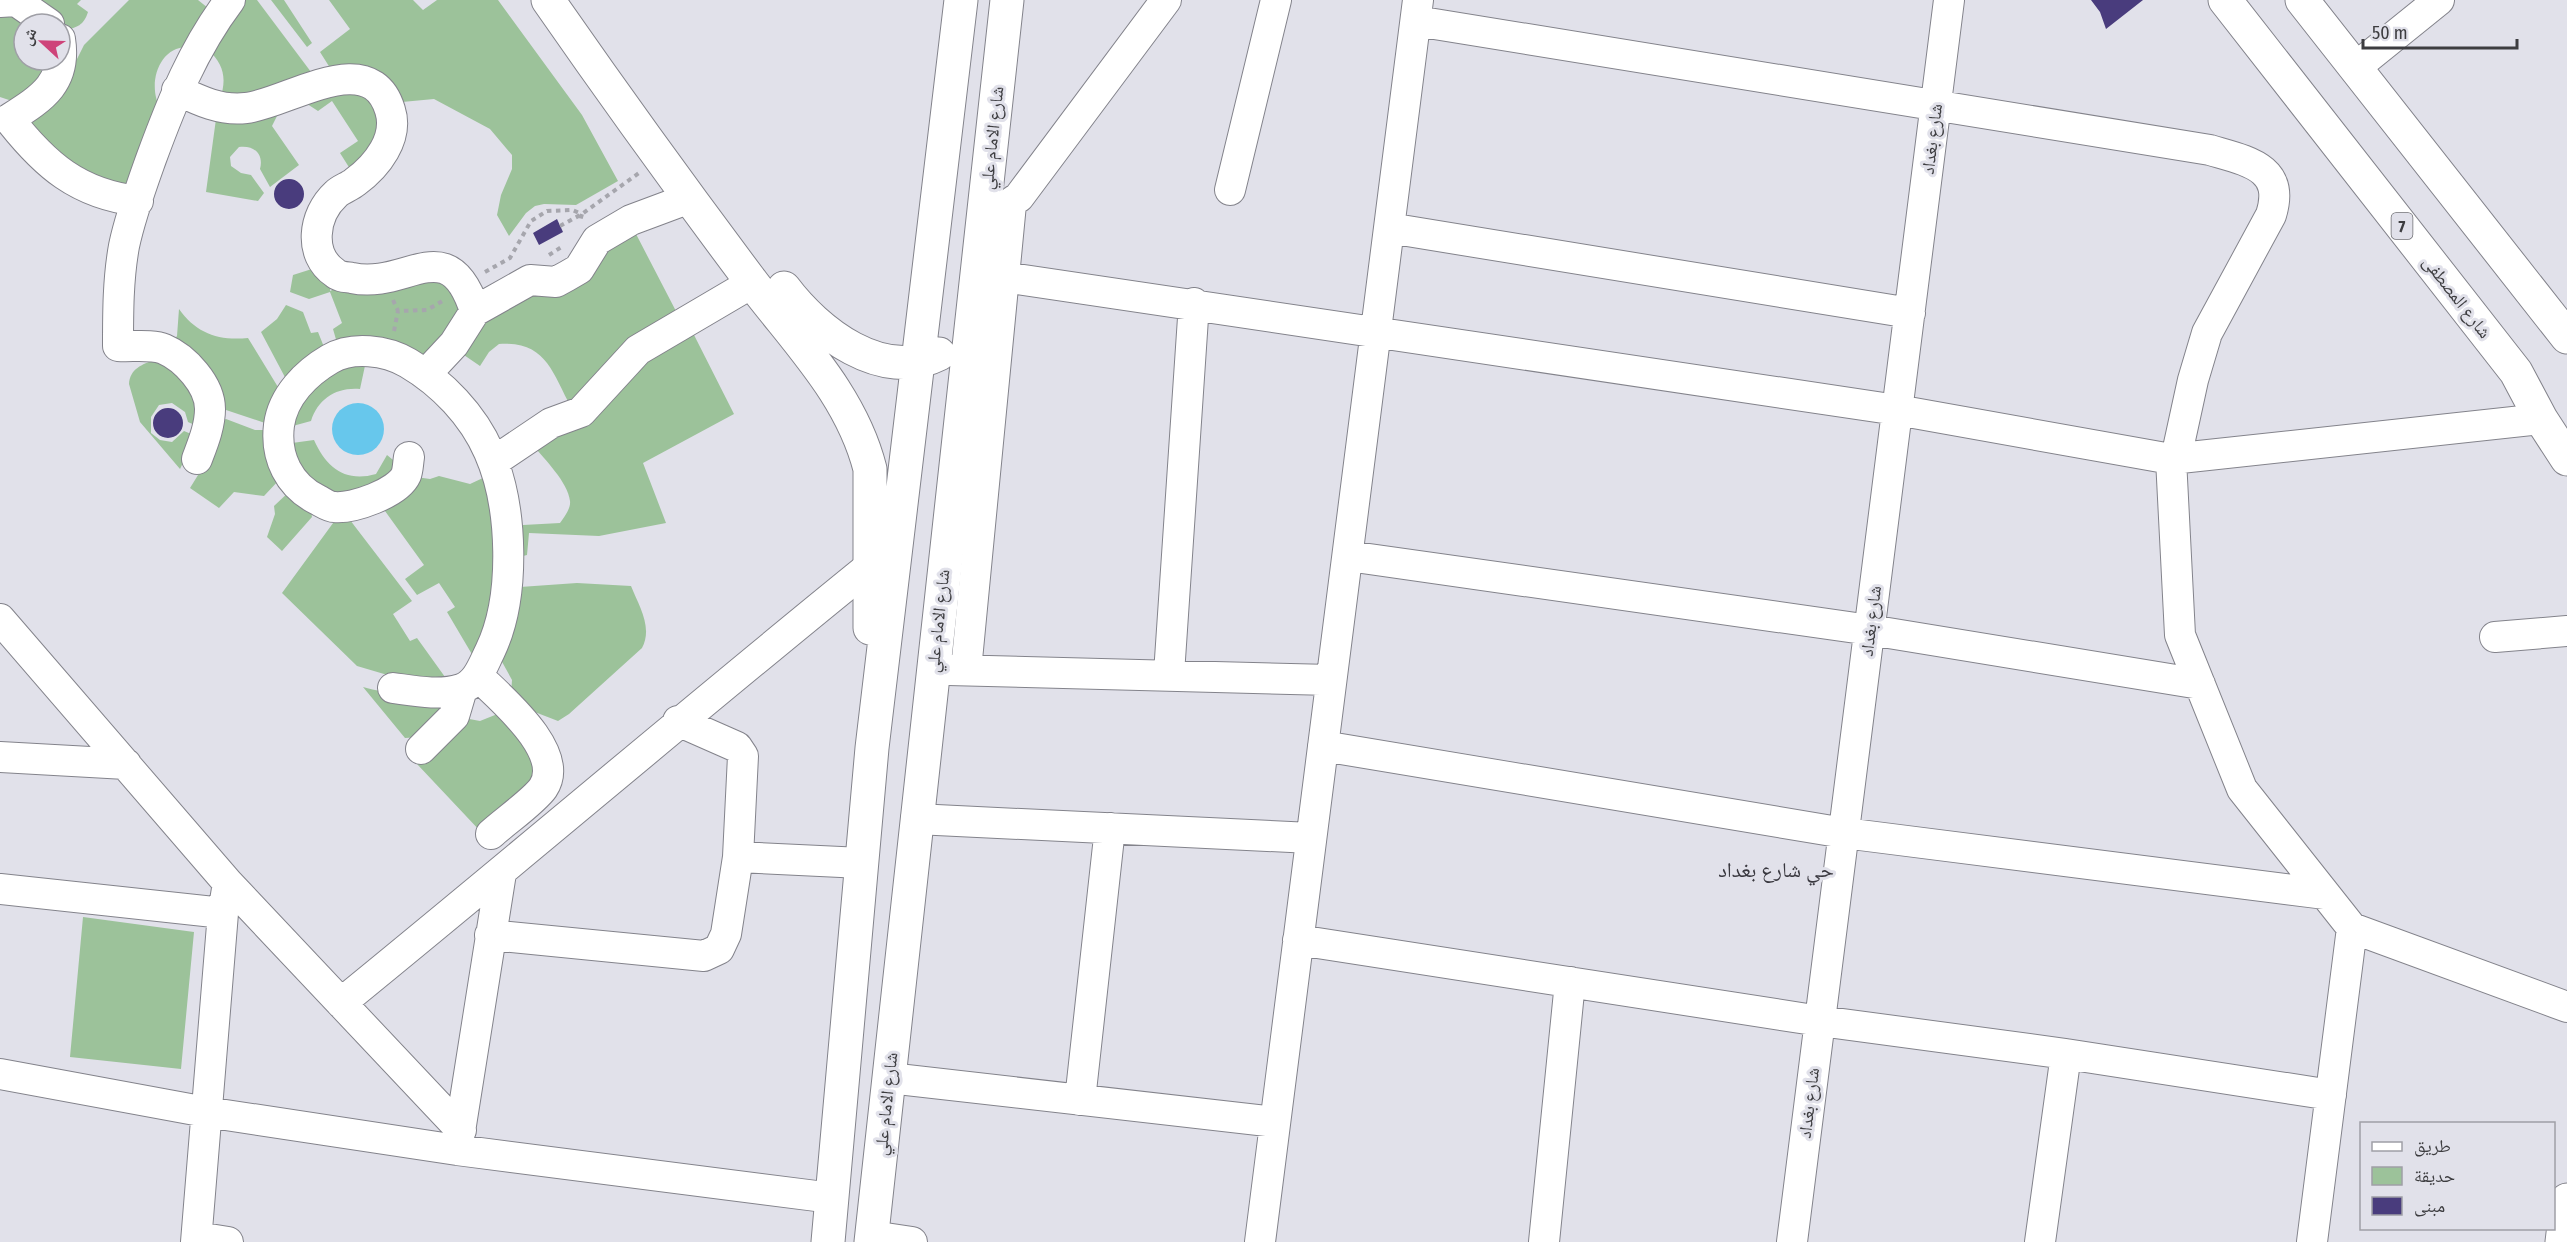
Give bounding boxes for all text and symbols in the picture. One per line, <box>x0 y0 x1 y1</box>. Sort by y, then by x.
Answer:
north arrow <box>12 12 72 72</box>
scale bar <box>2363 12 2518 50</box>
text: 50 m <box>2372 22 2408 44</box>
text: ش <box>17 25 41 48</box>
street label: شارع الامام علي <box>976 85 1012 191</box>
street label: شارع بغداد <box>1917 102 1947 176</box>
road number: 7 <box>2392 213 2412 239</box>
street label: شارع المصطفى <box>2418 251 2496 343</box>
street label: شارع الامام علي <box>922 568 958 674</box>
street label: شارع بغداد <box>1856 584 1886 658</box>
district label: حي شارع بغداد <box>1718 857 1834 886</box>
street label: شارع الامام علي <box>870 1051 906 1157</box>
street label: شارع بغداد <box>1794 1066 1824 1140</box>
legend <box>2360 1122 2555 1230</box>
text: طريق <box>2414 1135 2451 1157</box>
text: حديقة <box>2414 1165 2455 1187</box>
text: مبنى <box>2414 1195 2445 1217</box>

